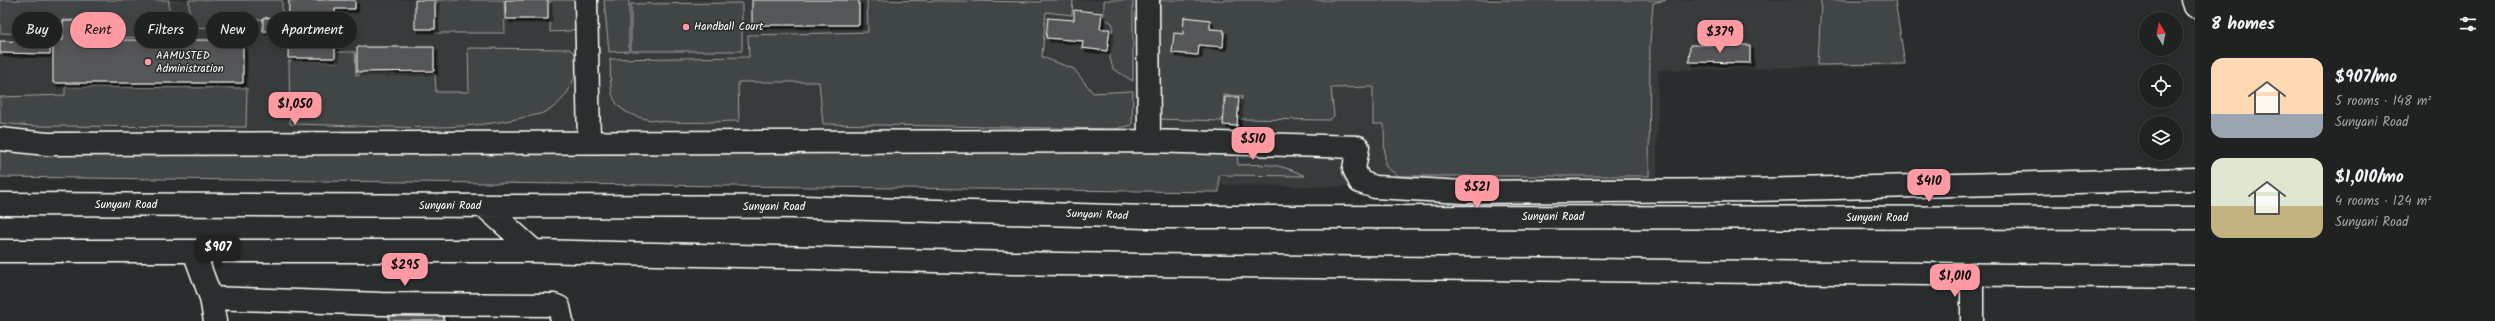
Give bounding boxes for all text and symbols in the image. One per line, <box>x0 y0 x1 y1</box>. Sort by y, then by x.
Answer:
text: 8 homes <box>2211 11 2275 38</box>
chip: Buy <box>12 12 62 48</box>
chip: Rent <box>70 12 126 48</box>
chip: Filters <box>134 12 198 48</box>
chip: New <box>206 12 259 48</box>
chip: Apartment <box>267 12 357 48</box>
north arrow <box>2139 12 2183 56</box>
map controls <box>2139 12 2183 160</box>
icon: filters <box>2457 13 2479 35</box>
place label: Handball Court <box>694 18 764 36</box>
pin: $379 <box>1696 20 1744 54</box>
marker: Handball Court <box>681 22 691 32</box>
text: $379 <box>1706 22 1734 43</box>
place label: AAMUSTED Administration <box>156 47 224 78</box>
marker: AAMUSTED Administration <box>143 57 153 67</box>
button: locate <box>2139 64 2183 108</box>
text: $907/mo <box>2335 64 2397 91</box>
icon: home <box>2243 74 2291 122</box>
text: 5 rooms · 148 m² <box>2335 91 2431 112</box>
pin: $1,050 <box>262 92 328 126</box>
text: $1,050 <box>278 94 312 115</box>
text: Sunyani Road <box>2335 112 2409 133</box>
button: layers <box>2139 116 2183 160</box>
pin: $510 <box>1229 127 1277 161</box>
text: $510 <box>1241 129 1265 150</box>
text: $1,010/mo <box>2335 164 2404 191</box>
pin: $410 <box>1905 169 1953 203</box>
text: $410 <box>1916 171 1942 192</box>
icon: home <box>2243 174 2291 222</box>
pin: $521 <box>1453 175 1501 209</box>
text: $521 <box>1464 177 1490 198</box>
text: 4 rooms · 124 m² <box>2335 191 2431 212</box>
street label: Sunyani Road <box>95 196 158 214</box>
street label: Sunyani Road <box>419 197 482 215</box>
street label: Sunyani Road <box>743 198 806 216</box>
street label: Sunyani Road <box>1066 205 1129 225</box>
street label: Sunyani Road <box>1522 208 1585 226</box>
street label: Sunyani Road <box>1846 209 1909 227</box>
text: Sunyani Road <box>2335 212 2409 233</box>
pin: $907 <box>194 235 242 269</box>
text: $907 <box>204 237 232 258</box>
pin: $295 <box>381 253 429 287</box>
text: $295 <box>391 255 419 276</box>
pin: $1,010 <box>1922 264 1988 298</box>
text: $1,010 <box>1939 266 1971 287</box>

